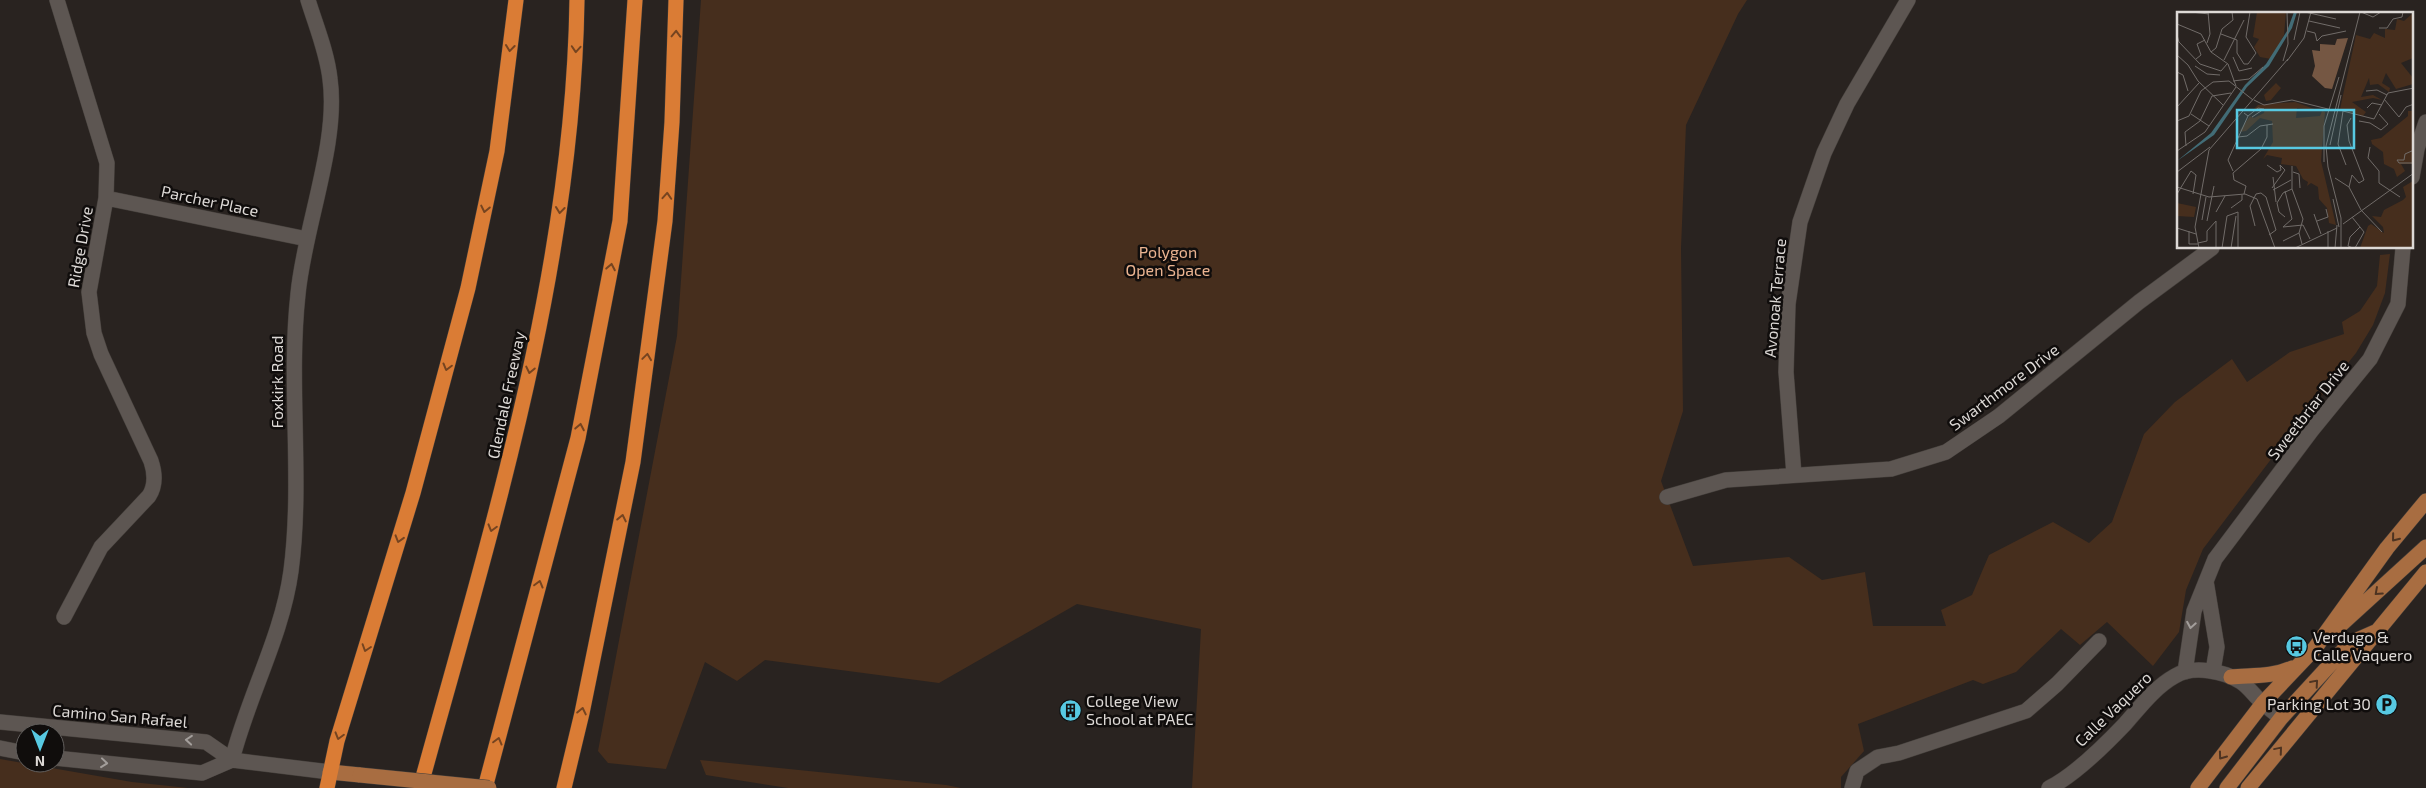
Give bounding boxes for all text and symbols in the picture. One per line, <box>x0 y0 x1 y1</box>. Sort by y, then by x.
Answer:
inset map <box>2177 12 2414 249</box>
one-way arrow <box>671 29 681 37</box>
one-way arrow <box>505 45 516 53</box>
one-way arrow <box>571 45 582 53</box>
street label: Parcher Place <box>160 181 260 220</box>
one-way arrow <box>661 192 672 200</box>
one-way arrow <box>480 204 491 213</box>
street label: Ridge Drive <box>63 205 96 289</box>
one-way arrow <box>555 207 566 215</box>
street label: Avonoak Terrace <box>1760 238 1789 358</box>
park label: Polygon Open Space <box>1126 242 1210 279</box>
one-way arrow <box>605 263 615 271</box>
street label: Glendale Freeway <box>483 329 528 460</box>
street label: Foxkirk Road <box>267 336 286 428</box>
street label: Swarthmore Drive <box>1945 339 2062 434</box>
one-way arrow <box>641 353 652 361</box>
street label: Sweetbriar Drive <box>2263 356 2352 463</box>
one-way arrow <box>442 362 453 371</box>
one-way arrow <box>525 366 536 374</box>
one-way arrow <box>575 422 585 431</box>
one-way arrow <box>616 513 626 522</box>
one-way arrow <box>487 523 497 531</box>
one-way arrow <box>2392 533 2401 542</box>
one-way arrow <box>395 535 405 543</box>
one-way arrow <box>533 579 544 588</box>
one-way arrow <box>2375 587 2384 596</box>
one-way arrow <box>2187 620 2197 629</box>
place label: Verdugo & Calle Vaquero <box>2313 627 2412 664</box>
bus stop icon: Verdugo & Calle Vaquero <box>2285 634 2309 658</box>
one-way arrow <box>362 643 372 652</box>
street label: Calle Vaquero <box>2070 667 2155 750</box>
one-way arrow <box>2309 679 2318 688</box>
place label: College View School at PAEC <box>1086 691 1193 728</box>
parking icon: Parking Lot 30 <box>2375 692 2399 716</box>
place label: Parking Lot 30 <box>2267 694 2371 713</box>
building icon: College View School at PAEC <box>1058 698 1082 722</box>
street label: Camino San Rafael <box>52 700 189 731</box>
one-way arrow <box>576 707 587 716</box>
north arrow <box>15 723 65 773</box>
one-way arrow <box>334 732 344 740</box>
one-way arrow <box>184 735 192 746</box>
one-way arrow <box>492 737 502 745</box>
one-way arrow <box>2273 747 2282 756</box>
one-way arrow <box>2219 750 2228 760</box>
text: N <box>35 753 45 770</box>
one-way arrow <box>100 757 108 768</box>

